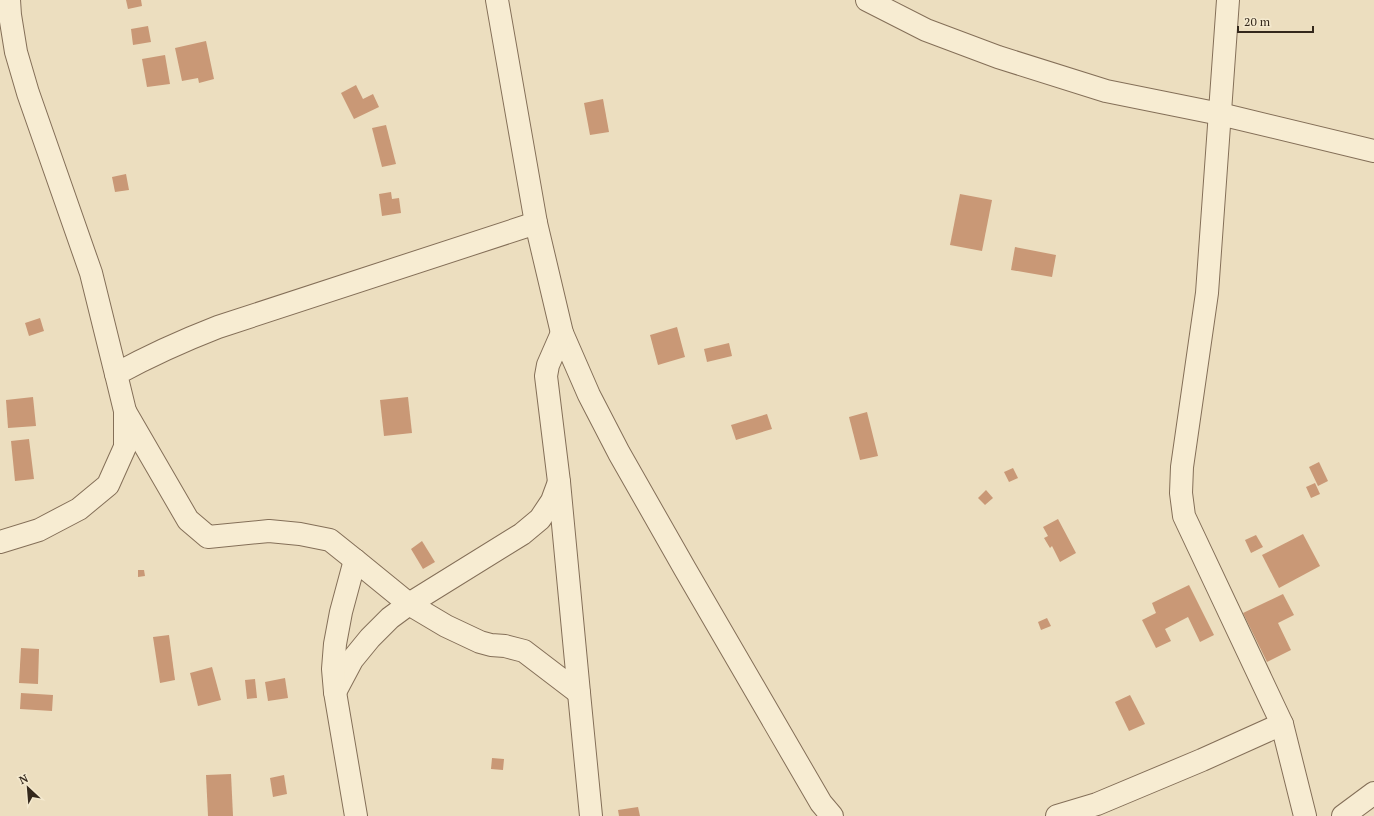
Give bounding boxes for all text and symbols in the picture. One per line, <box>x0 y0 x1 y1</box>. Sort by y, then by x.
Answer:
scale bar <box>1238 8 1313 34</box>
text: 20 m <box>1244 14 1271 29</box>
north arrow <box>8 768 48 808</box>
text: N <box>17 771 31 787</box>

